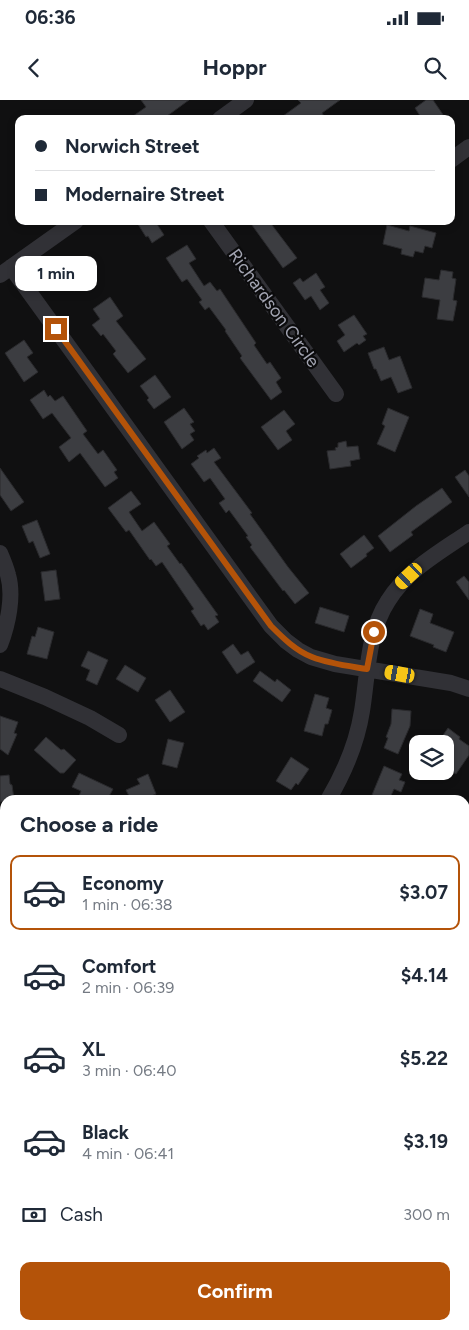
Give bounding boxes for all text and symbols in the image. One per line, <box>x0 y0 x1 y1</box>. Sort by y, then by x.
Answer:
text: 06:36 <box>25 6 76 29</box>
icon: back <box>20 54 48 82</box>
text: Hoppr <box>202 54 267 81</box>
icon: search <box>421 54 449 82</box>
text: Norwich Street <box>65 135 200 158</box>
text: Modernaire Street <box>65 183 225 206</box>
street label: Richardson Circle <box>224 244 324 372</box>
callout: 1 min <box>15 256 97 292</box>
text: 1 min <box>37 264 75 283</box>
route end <box>45 318 67 340</box>
car <box>392 560 425 592</box>
route start <box>363 621 385 643</box>
car <box>383 664 416 684</box>
map controls <box>409 735 454 780</box>
button: layers <box>409 735 454 780</box>
text: Choose a ride <box>20 811 158 838</box>
icon: car <box>22 870 67 915</box>
text: Economy <box>82 872 164 895</box>
text: $3.07 <box>399 881 448 904</box>
text: 1 min · 06:38 <box>82 895 173 914</box>
icon: car <box>22 953 67 998</box>
text: Comfort <box>82 955 157 978</box>
text: $4.14 <box>401 964 448 987</box>
text: 2 min · 06:39 <box>82 978 174 997</box>
icon: car <box>22 1036 67 1081</box>
text: XL <box>82 1038 105 1061</box>
text: $5.22 <box>400 1047 448 1070</box>
text: 3 min · 06:40 <box>82 1061 176 1080</box>
icon: car <box>22 1119 67 1164</box>
text: Black <box>82 1121 129 1144</box>
text: $3.19 <box>403 1130 448 1153</box>
text: 4 min · 06:41 <box>82 1144 174 1163</box>
icon: cash <box>20 1201 48 1229</box>
text: Cash <box>60 1203 103 1226</box>
text: 300 m <box>403 1205 450 1224</box>
button: Confirm <box>20 1262 450 1320</box>

